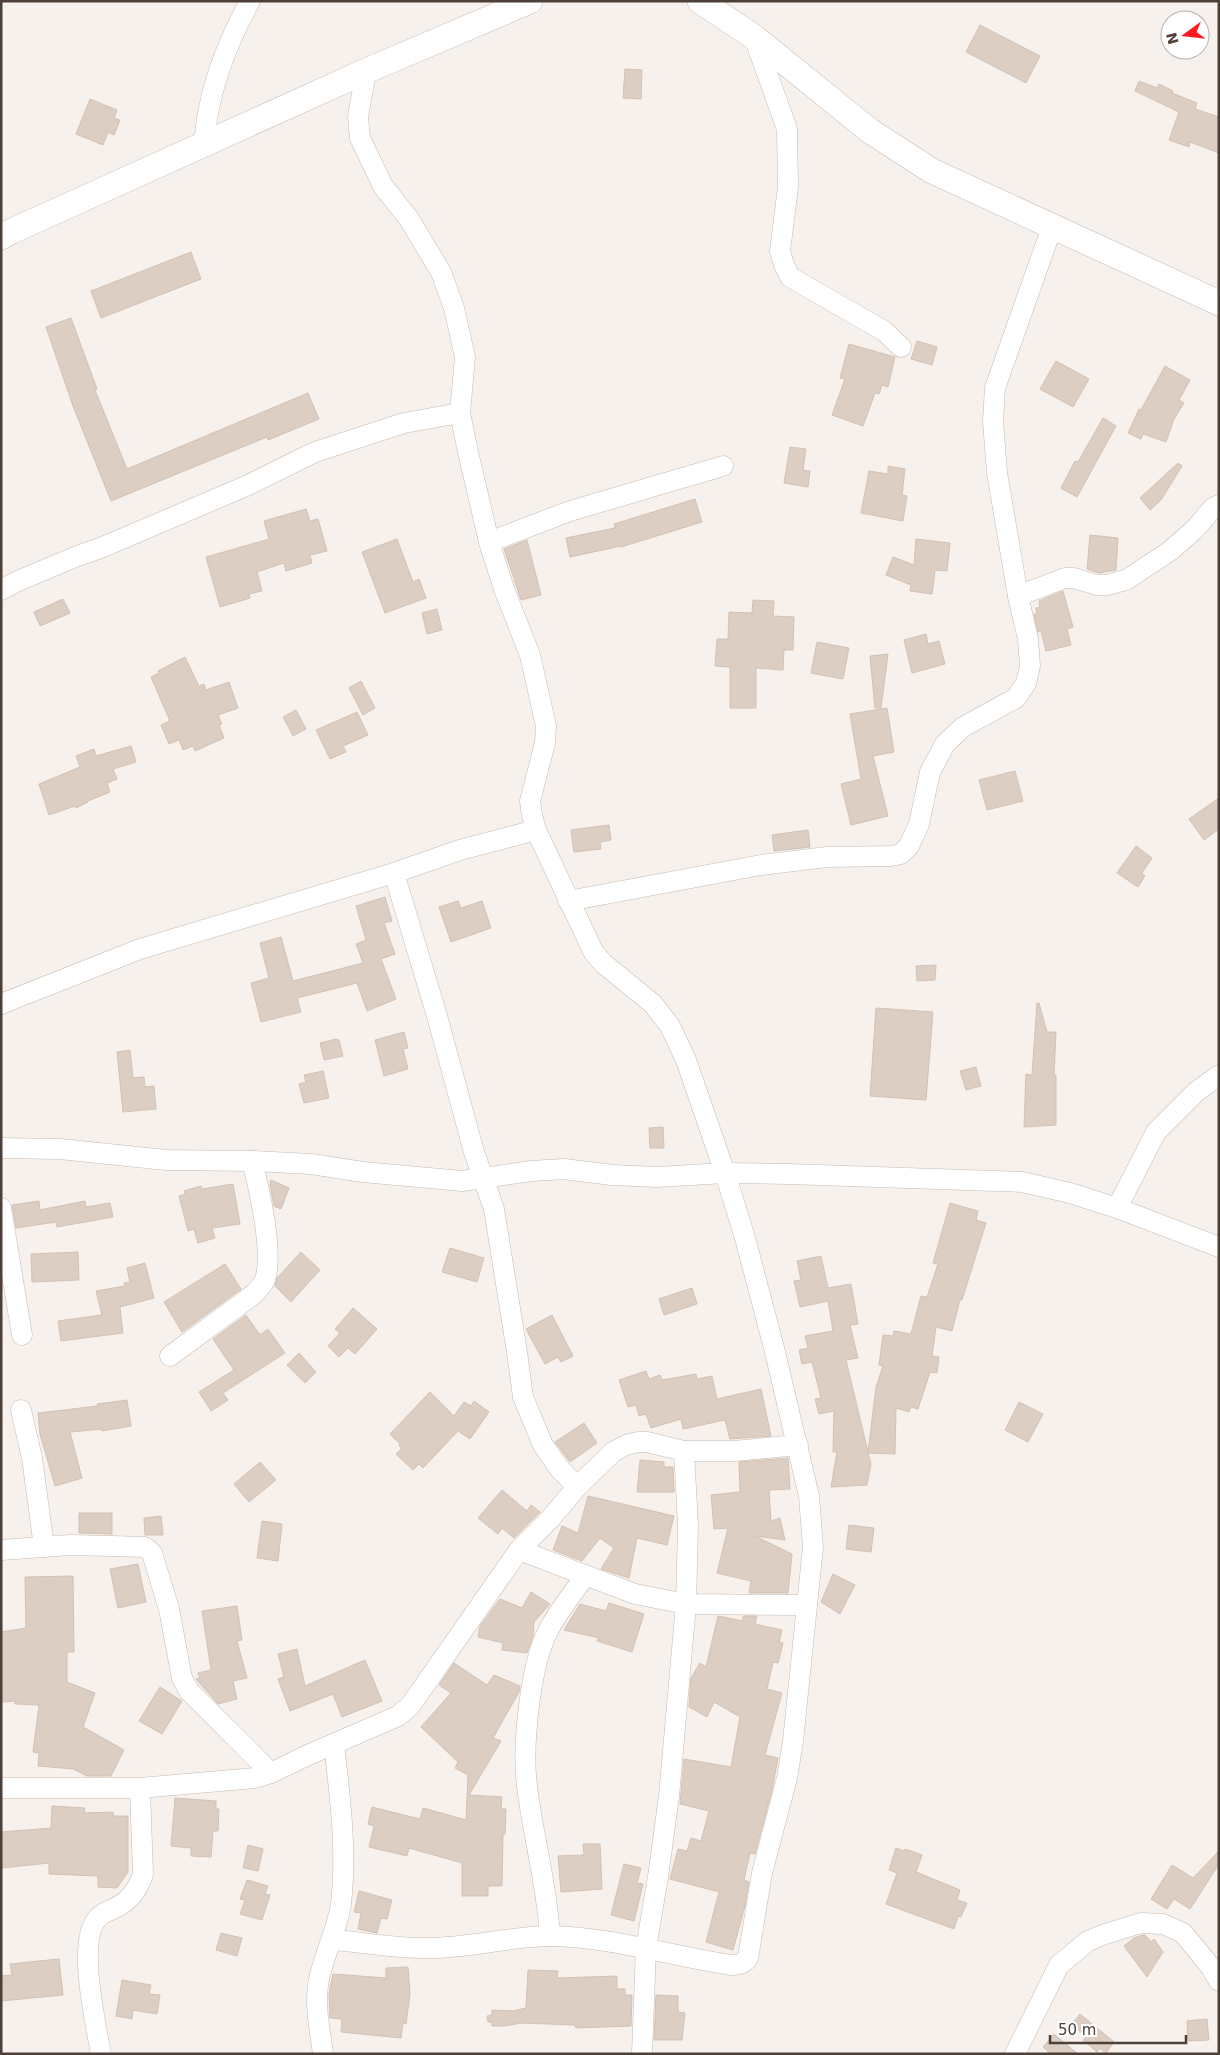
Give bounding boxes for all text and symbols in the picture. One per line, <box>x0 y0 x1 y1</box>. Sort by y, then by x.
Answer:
north arrow <box>1160 10 1210 60</box>
text: N <box>1163 31 1182 46</box>
scale bar <box>1050 2012 1186 2044</box>
text: 50 m <box>1058 2021 1096 2039</box>

